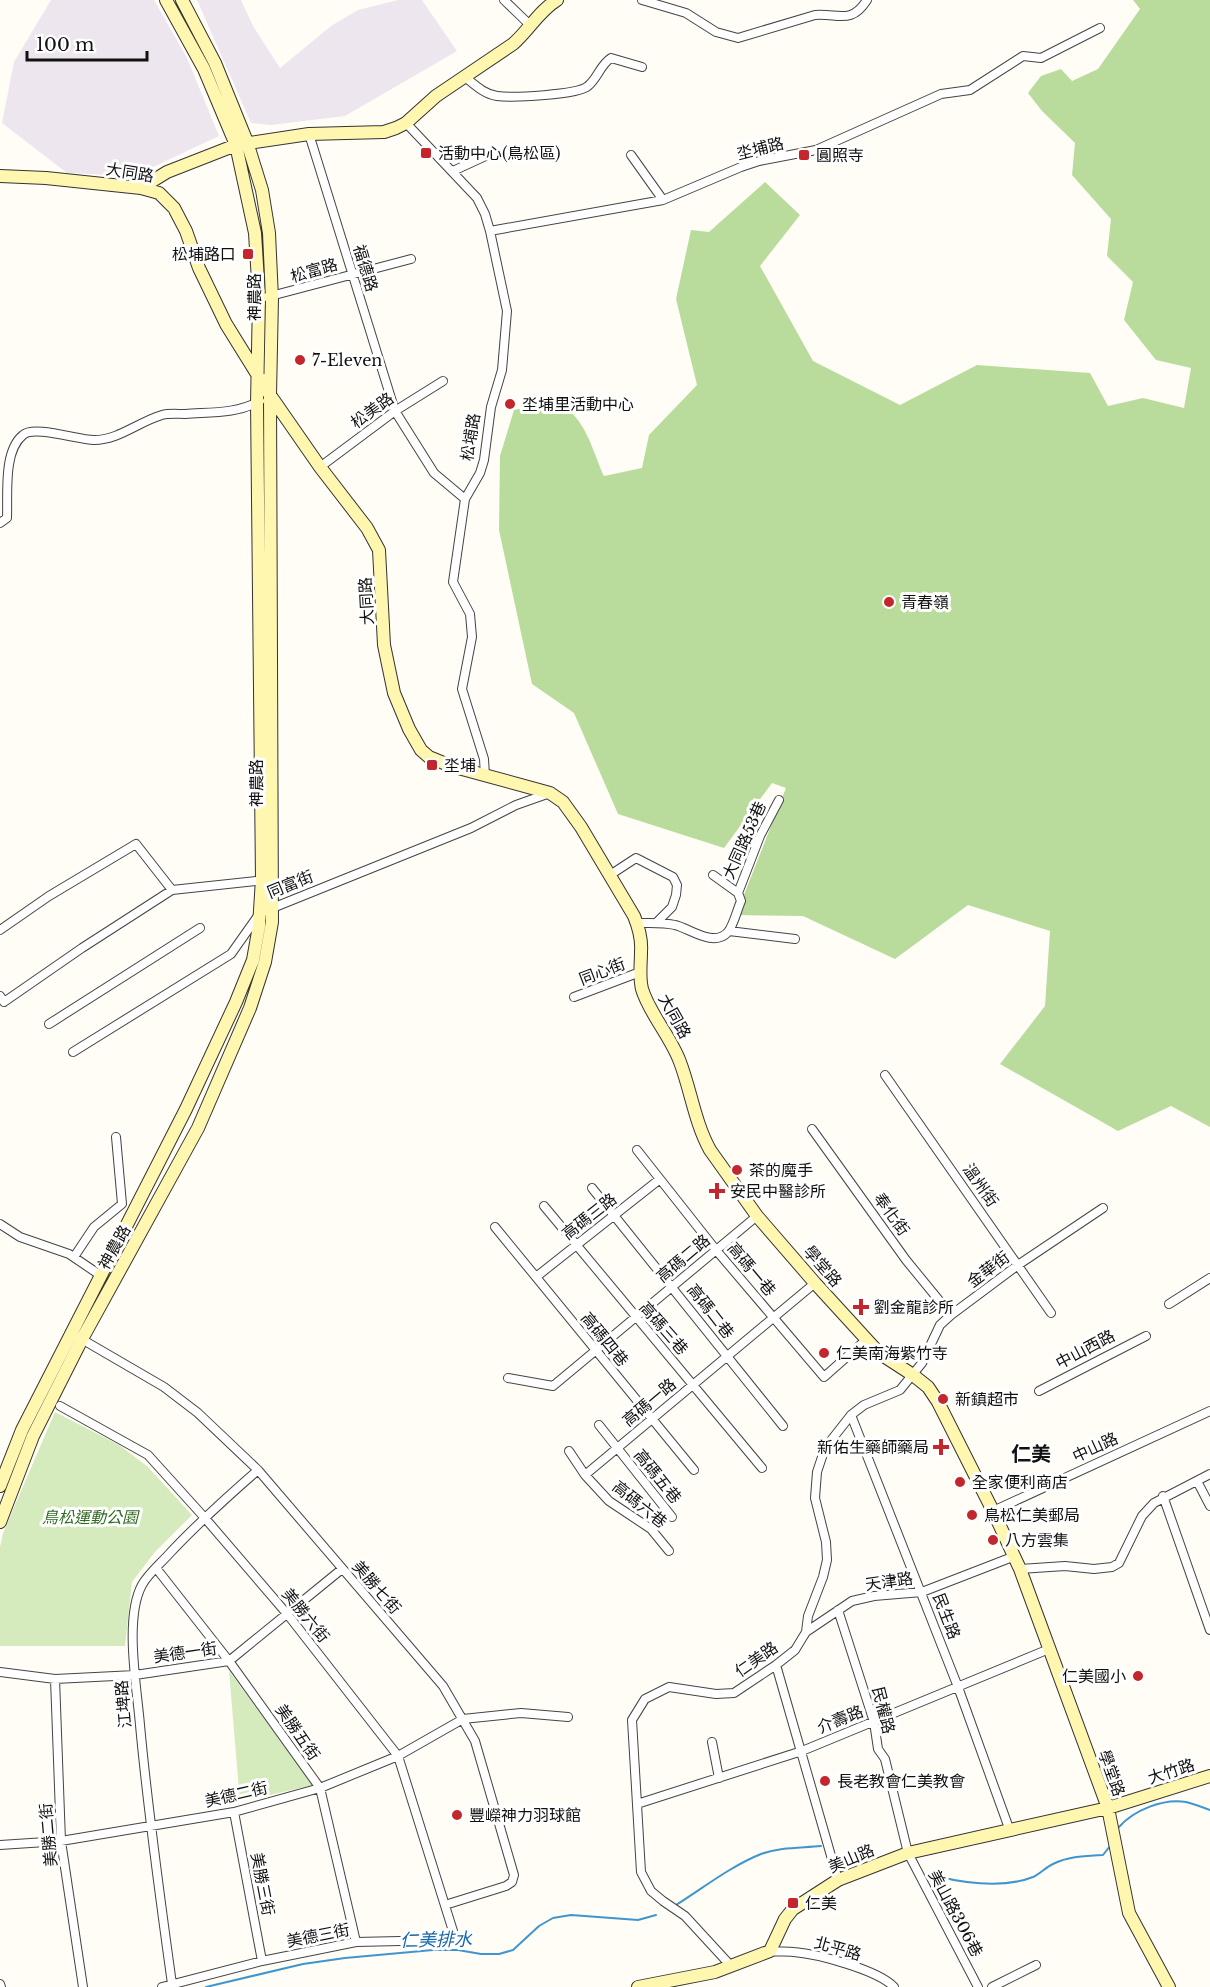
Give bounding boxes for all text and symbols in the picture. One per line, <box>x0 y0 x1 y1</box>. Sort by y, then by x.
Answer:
scale bar <box>27 24 147 62</box>
text: 100 m <box>36 34 94 56</box>
street label: 坔埔路 <box>734 132 786 164</box>
place label: 活動中心(鳥松區) <box>438 143 561 163</box>
place label: 圓照寺 <box>816 145 864 165</box>
marker: 活動中心(鳥松區) <box>419 146 433 160</box>
marker: 圓照寺 <box>797 148 811 162</box>
street label: 大同路 <box>105 158 155 186</box>
street label: 福德路 <box>349 242 383 294</box>
place label: 松埔路口 <box>172 244 236 264</box>
marker: 松埔路口 <box>241 247 255 261</box>
street label: 松富路 <box>288 254 340 286</box>
street label: 神農路 <box>244 273 264 321</box>
place label: 7-Eleven <box>312 350 382 370</box>
marker: 7-Eleven <box>293 353 307 367</box>
street label: 松美路 <box>347 388 397 432</box>
place label: 坔埔里活動中心 <box>522 394 634 414</box>
marker: 坔埔里活動中心 <box>503 397 517 411</box>
street label: 松埔路 <box>456 412 484 462</box>
street label: 大同路 <box>355 577 377 625</box>
place label: 青春嶺 <box>901 592 949 612</box>
marker: 青春嶺 <box>882 595 896 609</box>
place label: 坔埔 <box>444 755 476 775</box>
marker: 坔埔 <box>425 758 439 772</box>
street label: 神農路 <box>246 759 266 807</box>
street label: 大同路53巷 <box>718 798 770 882</box>
street label: 同富街 <box>264 866 316 902</box>
street label: 同心街 <box>576 953 628 989</box>
street label: 大同路 <box>655 990 695 1042</box>
place label: 茶的魔手 <box>749 1160 813 1180</box>
street label: 溫州街 <box>959 1160 1003 1210</box>
marker: 茶的魔手 <box>730 1163 744 1177</box>
place label: 安民中醫診所 <box>730 1181 826 1201</box>
marker: 安民中醫診所 <box>708 1182 726 1200</box>
street label: 高碼三路 <box>558 1188 620 1244</box>
street label: 奉化街 <box>870 1189 914 1239</box>
street label: 神農路 <box>94 1221 134 1273</box>
street label: 高碼二路 <box>652 1230 714 1286</box>
street label: 高碼一巷 <box>724 1238 780 1300</box>
street label: 學堂路 <box>800 1241 846 1291</box>
street label: 金華街 <box>963 1247 1013 1291</box>
street label: 高碼二巷 <box>683 1280 739 1342</box>
street label: 高碼三巷 <box>635 1297 693 1359</box>
place label: 劉金龍診所 <box>874 1297 954 1317</box>
marker: 劉金龍診所 <box>852 1298 870 1316</box>
street label: 高碼四巷 <box>577 1308 633 1370</box>
street label: 中山西路 <box>1052 1325 1118 1373</box>
place label: 仁美南海紫竹寺 <box>836 1343 948 1363</box>
marker: 仁美南海紫竹寺 <box>817 1346 831 1360</box>
street label: 高碼一路 <box>618 1374 680 1430</box>
place label: 新鎮超市 <box>955 1389 1019 1409</box>
marker: 新鎮超市 <box>936 1392 950 1406</box>
street label: 中山路 <box>1069 1428 1121 1466</box>
place label: 新佑生藥師藥局 <box>817 1437 929 1457</box>
marker: 新佑生藥師藥局 <box>934 1440 948 1454</box>
district label: 仁美 <box>1011 1442 1051 1466</box>
street label: 高碼五巷 <box>630 1445 686 1507</box>
place label: 全家便利商店 <box>972 1472 1068 1492</box>
marker: 全家便利商店 <box>953 1475 967 1489</box>
street label: 高碼六巷 <box>609 1476 671 1532</box>
place label: 鳥松仁美郵局 <box>984 1505 1080 1525</box>
park label: 鳥松運動公園 <box>42 1507 140 1527</box>
marker: 鳥松仁美郵局 <box>965 1508 979 1522</box>
place label: 八方雲集 <box>1005 1530 1069 1550</box>
marker: 八方雲集 <box>986 1533 1000 1547</box>
street label: 美勝七街 <box>348 1556 406 1618</box>
street label: 天津路 <box>864 1568 914 1594</box>
street label: 美勝六街 <box>278 1584 334 1646</box>
street label: 民生路 <box>929 1590 965 1642</box>
street label: 仁美路 <box>731 1637 781 1681</box>
street label: 美德一街 <box>152 1638 218 1666</box>
place label: 仁美國小 <box>1062 1666 1126 1686</box>
marker: 仁美國小 <box>1131 1669 1145 1683</box>
street label: 江埤路 <box>111 1679 135 1729</box>
street label: 民權路 <box>868 1684 900 1736</box>
street label: 美勝五街 <box>271 1700 325 1764</box>
street label: 介壽路 <box>814 1701 866 1737</box>
street label: 學堂路 <box>1094 1747 1130 1799</box>
street label: 大竹路 <box>1145 1754 1197 1788</box>
place label: 長老教會仁美教會 <box>837 1771 965 1791</box>
marker: 長老教會仁美教會 <box>818 1774 832 1788</box>
street label: 美德二街 <box>203 1777 269 1811</box>
street label: 美勝二街 <box>35 1802 61 1868</box>
place label: 豐嶸神力羽球館 <box>469 1805 581 1825</box>
marker: 豐嶸神力羽球館 <box>450 1808 464 1822</box>
street label: 美山路 <box>825 1839 877 1877</box>
street label: 美勝三街 <box>247 1851 279 1917</box>
street label: 美山路306巷 <box>925 1866 987 1960</box>
place label: 仁美 <box>805 1893 837 1913</box>
marker: 仁美 <box>786 1896 800 1910</box>
street label: 美德三街 <box>285 1919 351 1951</box>
water label: 仁美排水 <box>400 1928 473 1952</box>
street label: 北平路 <box>812 1932 864 1964</box>

